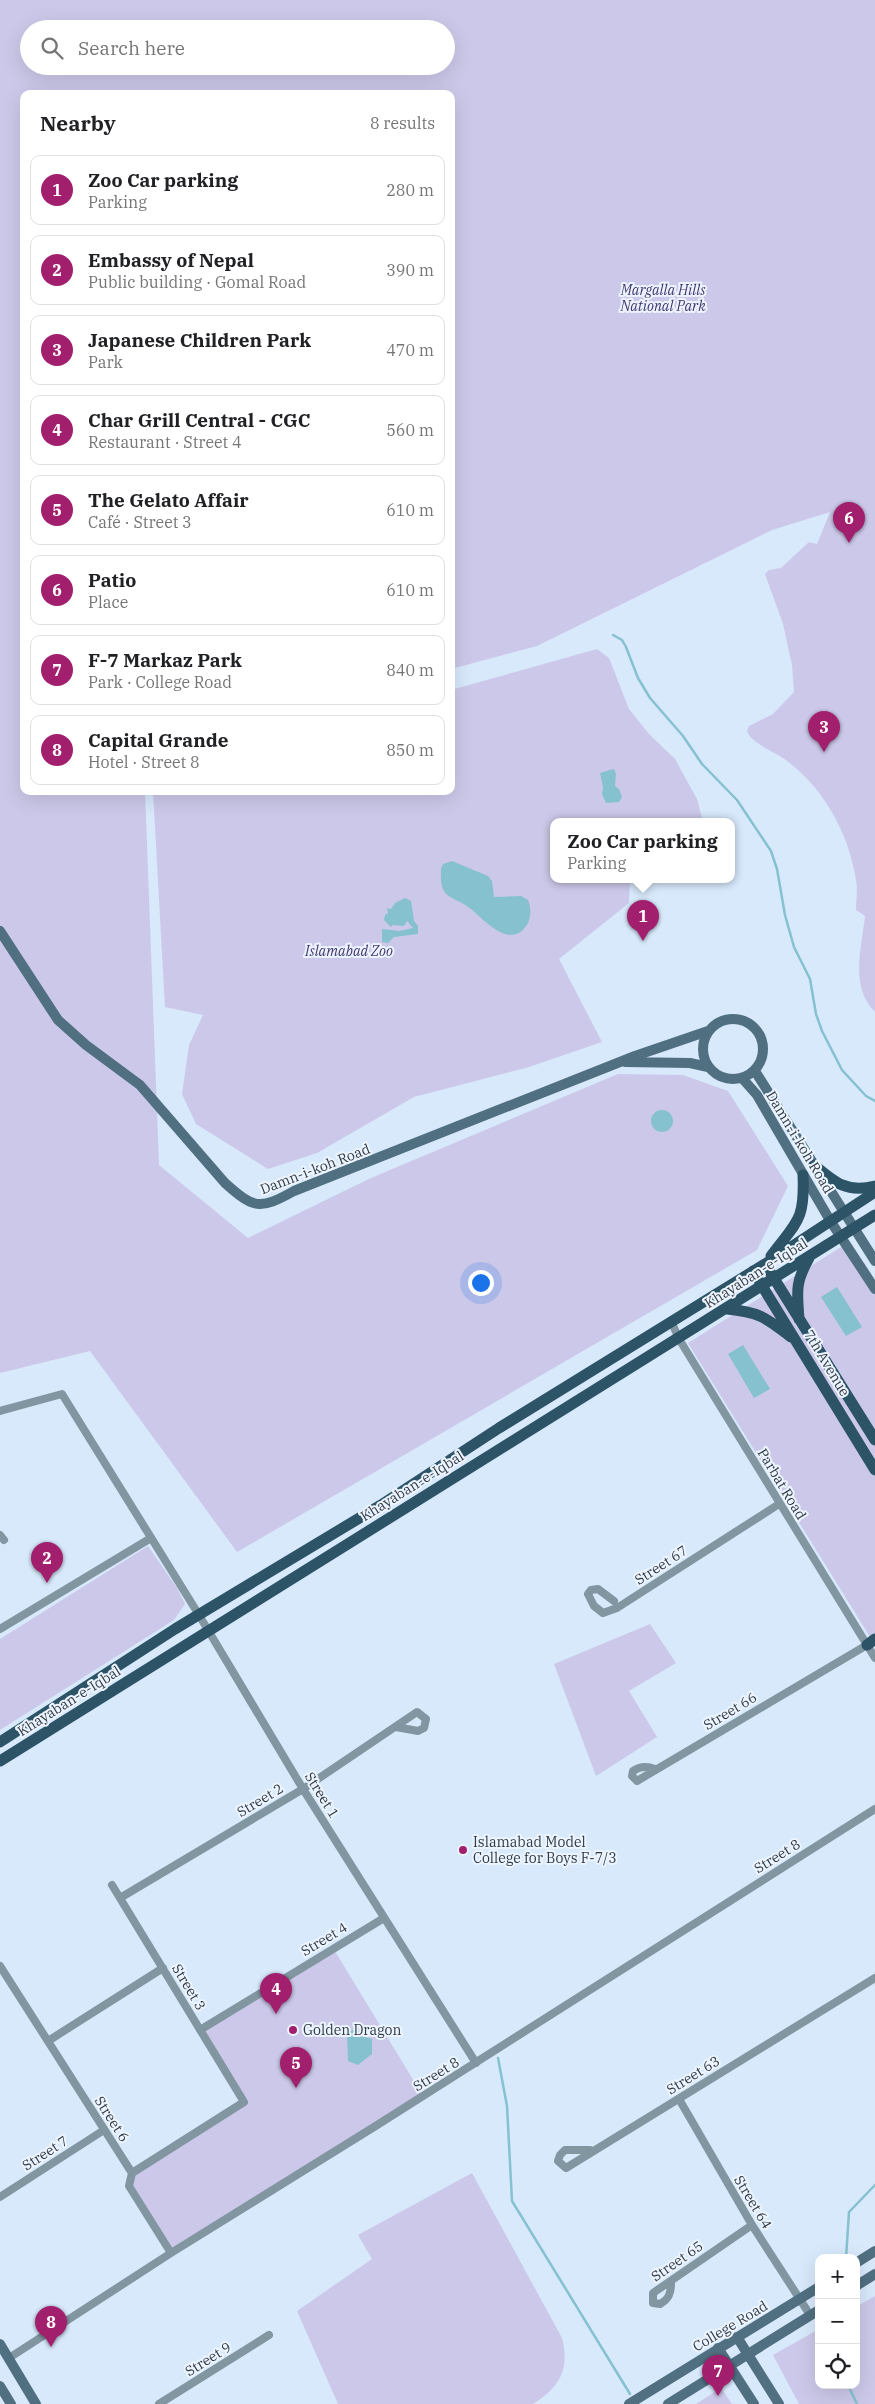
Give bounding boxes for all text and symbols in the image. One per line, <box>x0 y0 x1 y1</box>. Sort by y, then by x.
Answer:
search box <box>20 20 455 75</box>
icon: search <box>38 34 66 62</box>
text: Search here <box>78 36 185 60</box>
text: Nearby <box>40 109 116 137</box>
text: 8 results <box>370 113 435 133</box>
text: Zoo Car parking <box>88 168 238 192</box>
text: 1 <box>52 180 62 200</box>
text: 280 m <box>386 180 434 200</box>
text: Parking <box>88 192 147 212</box>
text: Embassy of Nepal <box>88 248 254 272</box>
text: 2 <box>52 260 62 280</box>
text: 390 m <box>386 260 434 280</box>
text: Public building · Gomal Road <box>88 272 306 292</box>
park label: Margalla Hills National Park <box>619 281 706 315</box>
text: Japanese Children Park <box>88 328 311 352</box>
text: 3 <box>52 340 62 360</box>
text: 470 m <box>386 340 434 360</box>
text: Park <box>88 352 123 372</box>
text: Char Grill Central - CGC <box>88 408 310 432</box>
text: 4 <box>52 420 62 440</box>
text: 560 m <box>386 420 434 440</box>
text: Restaurant · Street 4 <box>88 432 242 452</box>
text: The Gelato Affair <box>88 488 249 512</box>
text: 5 <box>52 500 62 520</box>
text: 610 m <box>386 500 434 520</box>
pin: 6 <box>833 502 865 543</box>
text: Café · Street 3 <box>88 512 192 532</box>
text: Patio <box>88 568 136 592</box>
text: 6 <box>52 580 62 600</box>
text: 610 m <box>386 580 434 600</box>
text: Place <box>88 592 128 612</box>
text: F-7 Markaz Park <box>88 648 242 672</box>
text: 7 <box>52 660 62 680</box>
text: 840 m <box>386 660 434 680</box>
text: Park · College Road <box>88 672 232 692</box>
pin: 3 <box>808 711 840 752</box>
text: Capital Grande <box>88 728 229 752</box>
text: 8 <box>52 740 62 760</box>
text: 850 m <box>386 740 434 760</box>
text: Hotel · Street 8 <box>88 752 200 772</box>
popup <box>550 818 735 883</box>
text: Zoo Car parking <box>567 829 718 853</box>
text: Parking <box>567 853 626 873</box>
pin: 1 <box>627 900 659 941</box>
park label: Islamabad Zoo <box>304 942 393 960</box>
street label: Damn-i-koh Road <box>762 1087 838 1197</box>
street label: Damn-i-koh Road <box>257 1140 373 1198</box>
street label: Khayaban-e-Iqbal <box>701 1234 811 1312</box>
your location <box>468 1270 494 1296</box>
street label: 7th Avenue <box>800 1326 854 1400</box>
street label: Parbat Road <box>754 1445 811 1523</box>
street label: Khayaban-e-Iqbal <box>357 1447 467 1525</box>
street label: Street 67 <box>631 1541 691 1589</box>
pin: 2 <box>31 1542 63 1583</box>
street label: Khayaban-e-Iqbal <box>14 1662 124 1740</box>
street label: Street 66 <box>700 1688 760 1734</box>
street label: Street 1 <box>301 1769 343 1821</box>
street label: Street 2 <box>234 1779 286 1821</box>
place label: Islamabad Model College for Boys F-7/3 <box>473 1833 617 1867</box>
street label: Street 8 <box>751 1835 803 1877</box>
marker: Islamabad Model College for Boys F-7/3 <box>457 1844 469 1856</box>
street label: Street 4 <box>298 1918 350 1960</box>
street label: Street 3 <box>168 1961 210 2013</box>
pin: 4 <box>260 1973 292 2014</box>
place label: Golden Dragon <box>303 2021 401 2039</box>
marker: Golden Dragon <box>287 2024 299 2036</box>
pin: 5 <box>280 2047 312 2088</box>
street label: Street 63 <box>663 2052 723 2098</box>
street label: Street 8 <box>410 2053 462 2095</box>
street label: Street 6 <box>91 2093 133 2145</box>
street label: Street 7 <box>19 2132 71 2174</box>
street label: Street 64 <box>730 2172 776 2232</box>
street label: Street 65 <box>648 2237 706 2285</box>
map controls <box>815 2254 860 2389</box>
button: + <box>815 2254 860 2299</box>
street label: College Road <box>689 2296 771 2355</box>
button: − <box>815 2299 860 2344</box>
pin: 8 <box>35 2306 67 2347</box>
street label: Street 9 <box>182 2338 234 2380</box>
button: locate <box>815 2344 860 2389</box>
pin: 7 <box>702 2355 734 2396</box>

